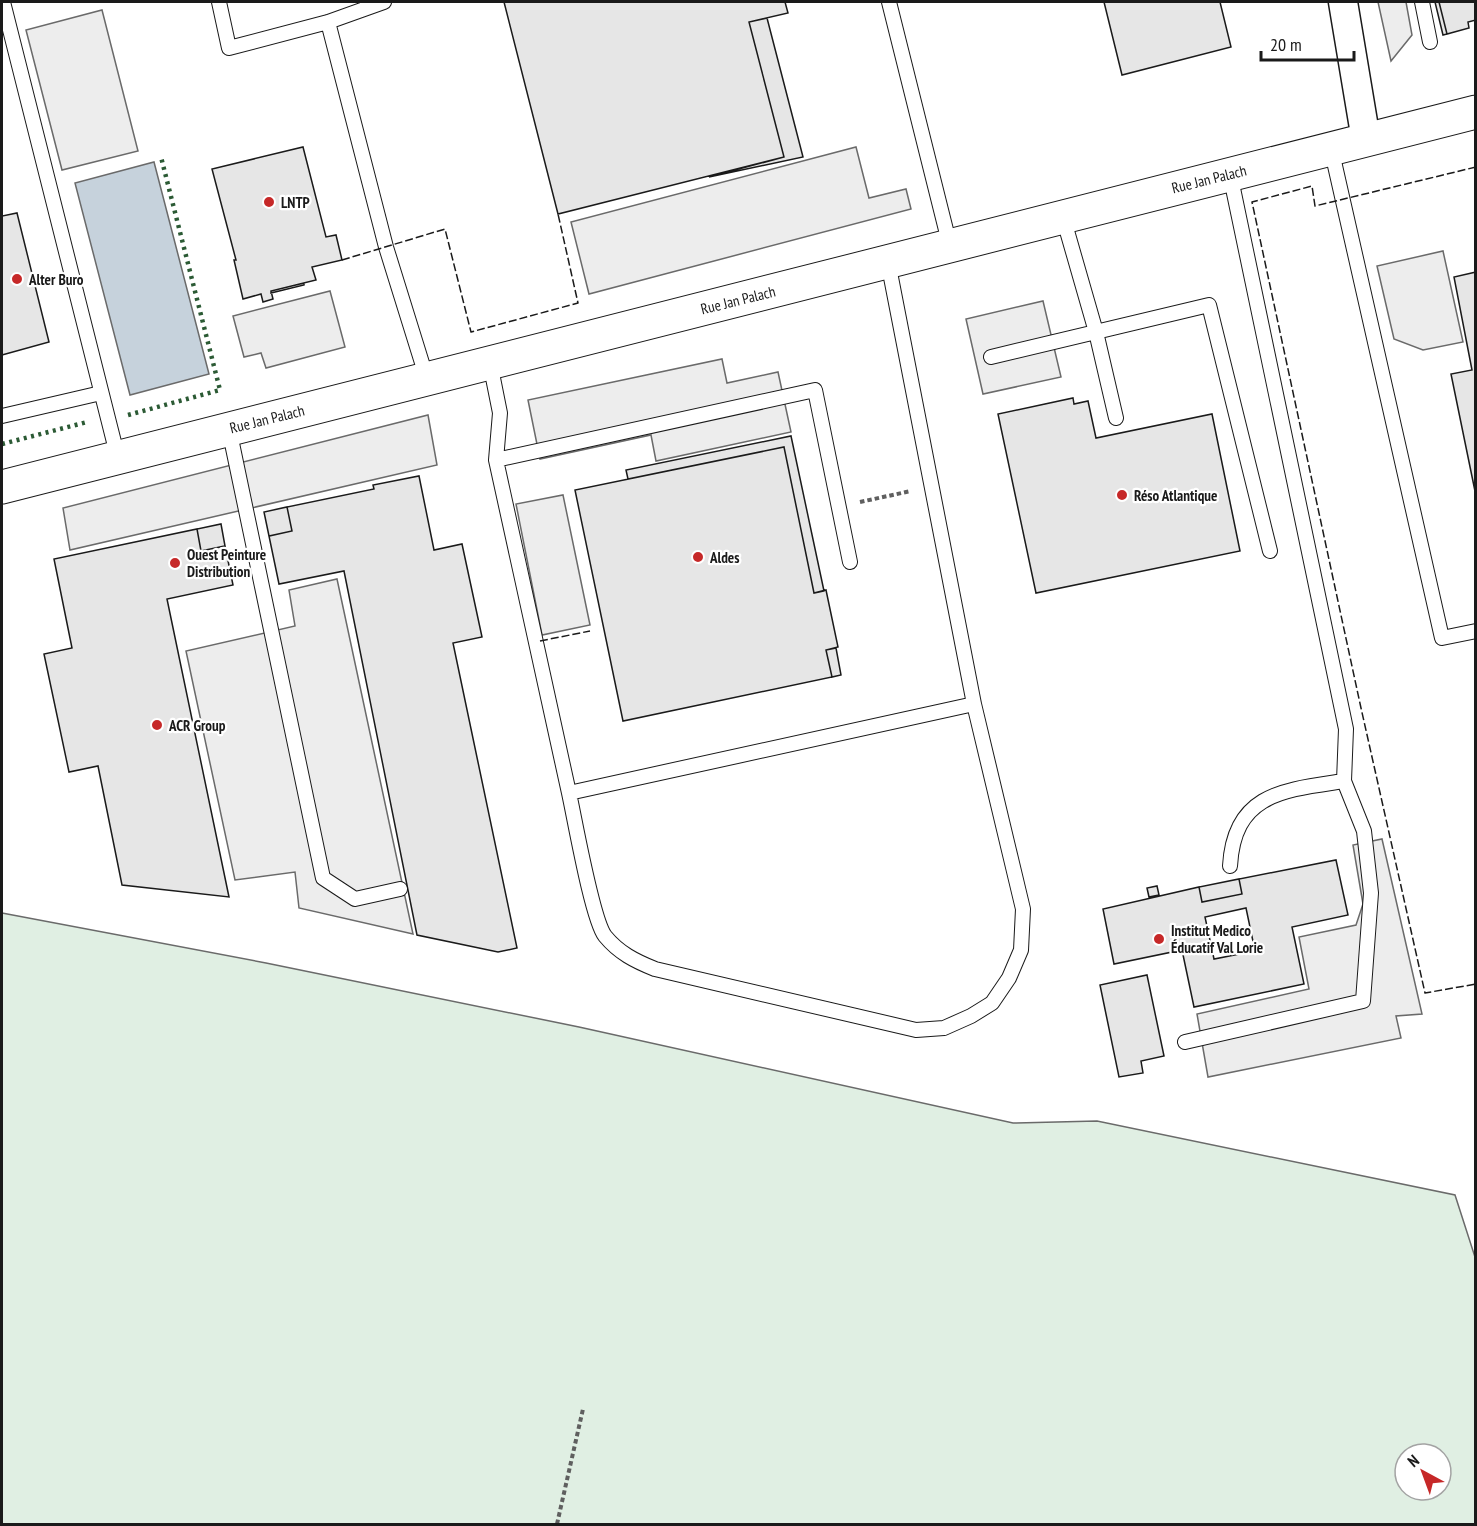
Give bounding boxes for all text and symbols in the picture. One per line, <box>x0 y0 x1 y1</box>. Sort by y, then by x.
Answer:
scale bar <box>1261 24 1354 62</box>
text: 20 m <box>1270 33 1302 56</box>
street label: Rue Jan Palach <box>1170 161 1248 197</box>
place label: LNTP <box>281 193 310 212</box>
marker: LNTP <box>262 195 276 209</box>
place label: Alter Buro <box>28 270 84 289</box>
marker: Alter Buro <box>10 272 24 286</box>
street label: Rue Jan Palach <box>699 282 777 318</box>
street label: Rue Jan Palach <box>228 401 306 437</box>
place label: Réso Atlantique <box>1134 486 1217 505</box>
marker: Réso Atlantique <box>1115 488 1129 502</box>
place label: Ouest Peinture Distribution <box>187 545 266 581</box>
place label: Aldes <box>709 548 740 567</box>
marker: Aldes <box>691 550 705 564</box>
marker: Ouest Peinture Distribution <box>168 556 182 570</box>
place label: ACR Group <box>168 716 226 735</box>
marker: ACR Group <box>150 718 164 732</box>
place label: Institut Medico Éducatif Val Lorie <box>1171 921 1263 957</box>
marker: Institut Medico Éducatif Val Lorie <box>1152 932 1166 946</box>
north arrow <box>1393 1442 1453 1502</box>
text: N <box>1403 1450 1423 1471</box>

